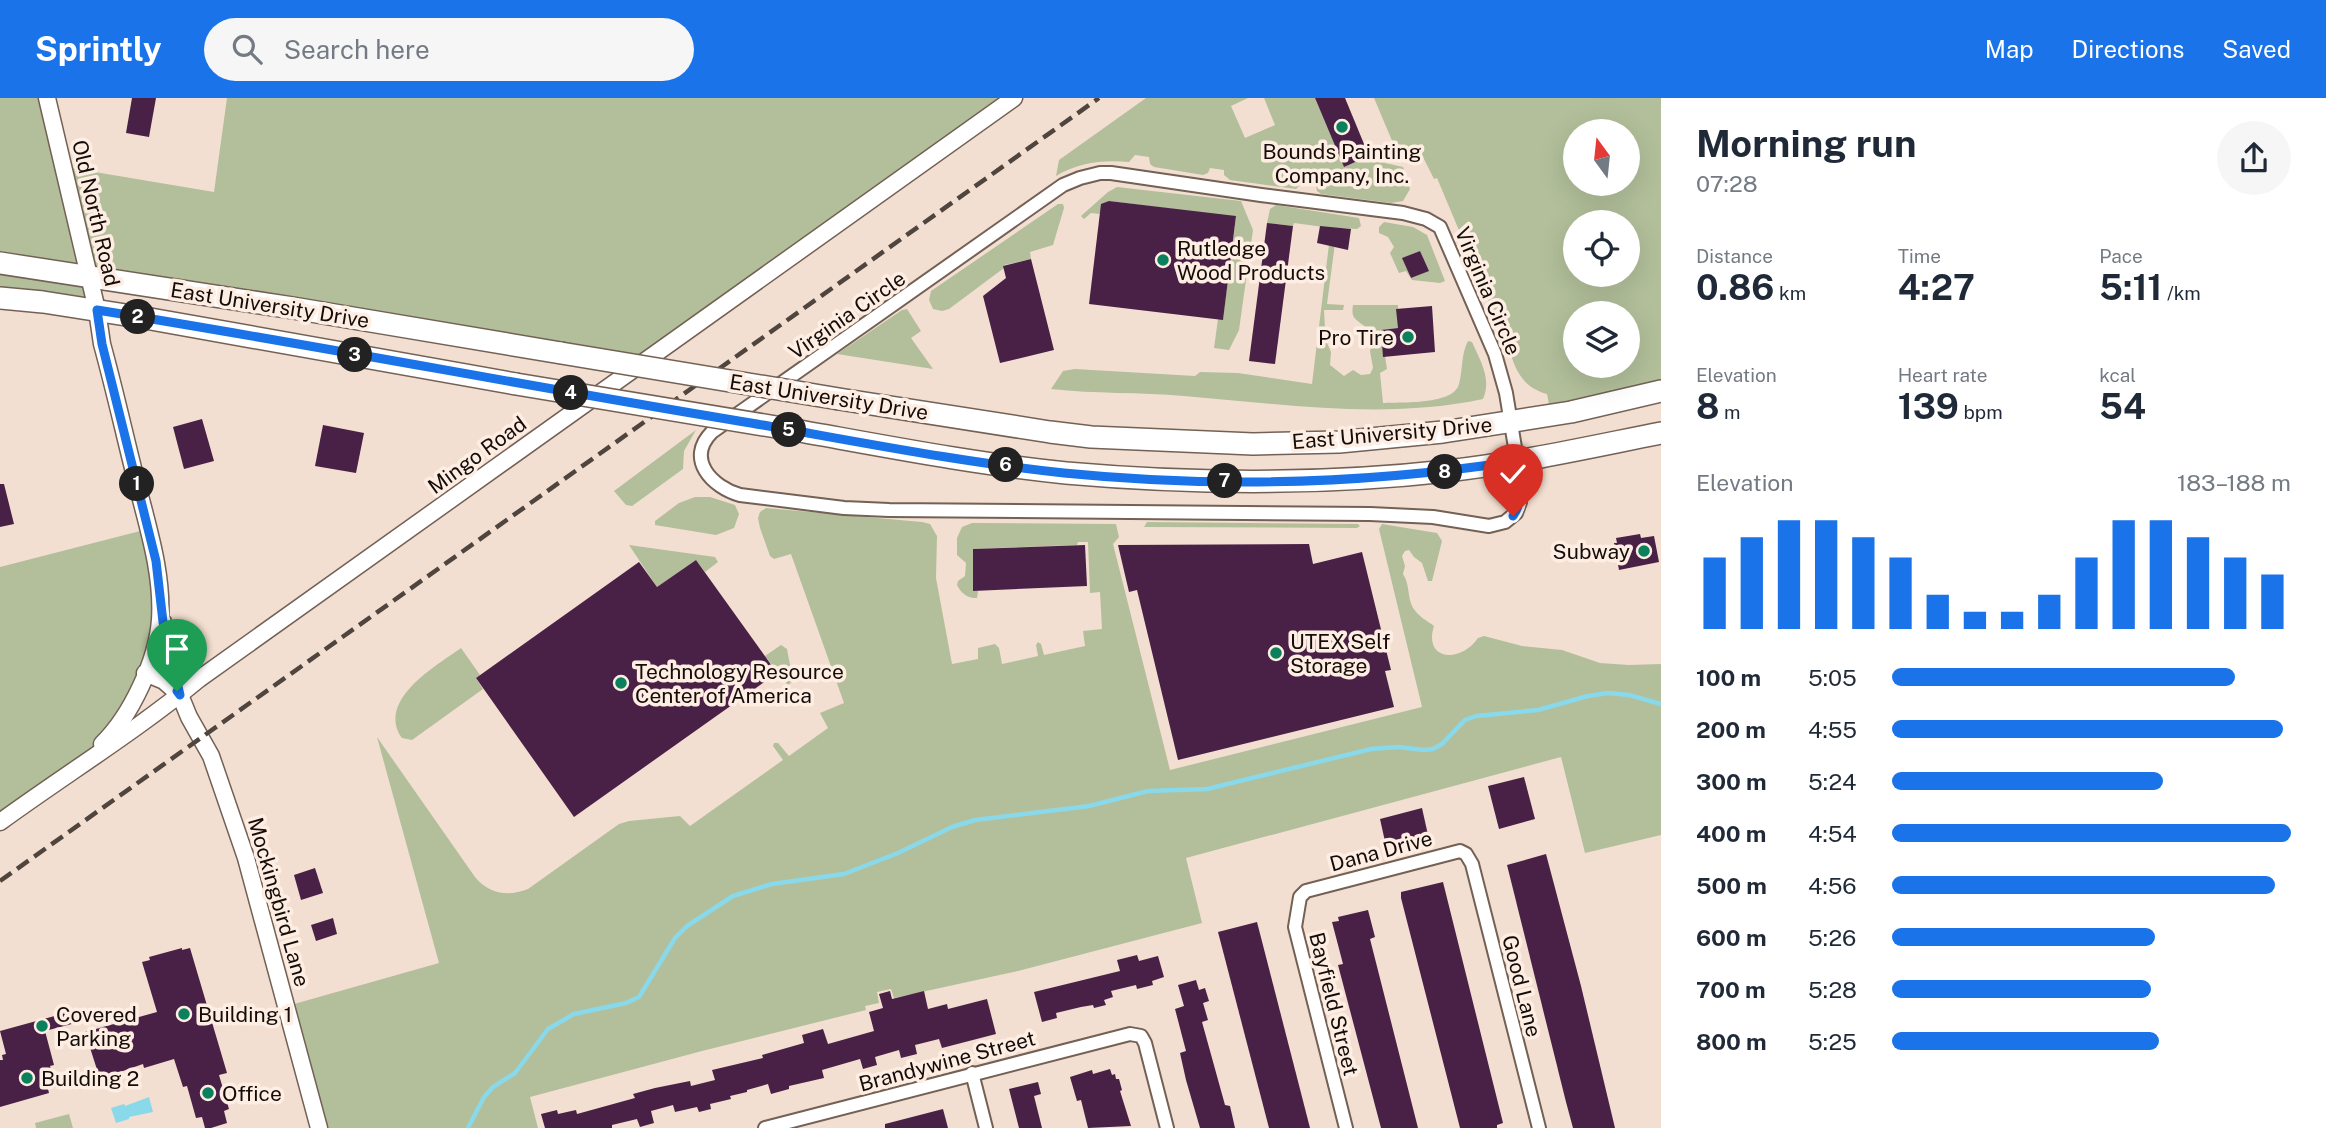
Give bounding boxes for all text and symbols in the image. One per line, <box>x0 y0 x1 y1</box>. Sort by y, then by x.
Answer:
search box <box>204 18 694 81</box>
text: Sprintly <box>35 30 162 68</box>
icon: search <box>228 30 266 68</box>
text: Search here <box>284 34 430 65</box>
text: Map <box>1985 35 2034 63</box>
text: Directions <box>2072 35 2184 63</box>
text: Saved <box>2222 35 2291 63</box>
marker: Bounds Painting Company, Inc. <box>1334 119 1350 135</box>
north arrow <box>1563 119 1640 196</box>
map controls <box>1563 119 1640 378</box>
text: Morning run <box>1696 121 1917 166</box>
button: share <box>2217 121 2291 195</box>
street label: Old North Road <box>67 137 125 289</box>
place label: Bounds Painting Company, Inc. <box>1262 139 1422 188</box>
text: 07:28 <box>1696 170 1758 197</box>
button: locate <box>1563 210 1640 287</box>
street label: Virginia Circle <box>1450 223 1526 359</box>
place label: Rutledge Wood Products <box>1177 236 1325 285</box>
text: Distance <box>1696 245 1773 267</box>
text: Time <box>1898 245 1941 267</box>
text: Pace <box>2099 245 2143 267</box>
marker: Rutledge Wood Products <box>1155 252 1171 268</box>
street label: Virginia Circle <box>784 266 910 364</box>
text: 0.86 <box>1696 267 1774 308</box>
text: 4:27 <box>1898 267 1975 308</box>
text: 5:11 <box>2099 267 2162 308</box>
street label: East University Drive <box>169 277 371 333</box>
text: km <box>1774 282 1806 304</box>
text: /km <box>2162 282 2201 304</box>
pin: 2 <box>120 300 156 334</box>
button: layers <box>1563 301 1640 378</box>
text: 2 <box>131 305 144 327</box>
place label: Pro Tire <box>1318 325 1394 350</box>
marker: Pro Tire <box>1400 329 1416 345</box>
pin: 3 <box>338 338 372 372</box>
text: 3 <box>348 343 361 365</box>
text: Elevation <box>1696 364 1777 386</box>
text: Heart rate <box>1898 364 1987 386</box>
text: kcal <box>2099 364 2136 386</box>
street label: East University Drive <box>728 369 930 425</box>
pin: 4 <box>554 376 588 410</box>
text: 4 <box>564 381 577 403</box>
text: 8 <box>1696 386 1720 427</box>
text: 139 <box>1898 386 1959 427</box>
text: 54 <box>2099 386 2146 427</box>
text: m <box>1720 401 1741 423</box>
text: bpm <box>1959 401 2003 423</box>
street label: Mingo Road <box>423 411 531 499</box>
pin: 5 <box>772 412 806 448</box>
street label: East University Drive <box>1291 412 1493 454</box>
text: 5 <box>782 418 795 440</box>
pin <box>1483 444 1543 516</box>
pin: 6 <box>988 448 1024 482</box>
text: 6 <box>999 453 1012 475</box>
pin: 8 <box>1428 454 1462 490</box>
icon: check <box>1494 455 1532 493</box>
text: 8 <box>1438 460 1451 482</box>
pin: 7 <box>1208 464 1242 498</box>
pin: 1 <box>120 466 154 502</box>
text: 7 <box>1219 469 1230 491</box>
text: Elevation <box>1696 469 1794 496</box>
text: 183–188 m <box>2177 469 2291 496</box>
text: 1 <box>132 472 141 494</box>
place label: Subway <box>1553 539 1630 564</box>
marker: Subway <box>1636 543 1652 559</box>
pin <box>147 619 207 691</box>
place label: UTEX Self Storage <box>1290 629 1390 678</box>
icon: arrive <box>158 630 196 668</box>
marker: UTEX Self Storage <box>1268 645 1284 661</box>
place label: Technology Resource Center of America <box>635 659 844 708</box>
text: 100 m <box>1696 664 1761 691</box>
text: 5:05 <box>1808 664 1857 691</box>
marker: Technology Resource Center of America <box>613 675 629 691</box>
text: 200 m <box>1696 716 1766 743</box>
text: 4:55 <box>1808 716 1857 743</box>
text: 300 m <box>1696 768 1767 795</box>
text: 5:24 <box>1808 768 1857 795</box>
street label: Mockingbird Lane <box>243 815 315 989</box>
text: 400 m <box>1696 820 1766 847</box>
text: 4:54 <box>1808 820 1857 847</box>
street label: Dana Drive <box>1327 825 1435 877</box>
text: 500 m <box>1696 872 1767 899</box>
text: 4:56 <box>1808 872 1857 899</box>
text: 600 m <box>1696 924 1766 951</box>
text: 5:26 <box>1808 924 1856 951</box>
street label: Bayfield Street <box>1304 930 1364 1078</box>
street label: Good Lane <box>1497 932 1547 1040</box>
text: 700 m <box>1696 976 1766 1003</box>
text: 5:28 <box>1808 976 1857 1003</box>
place label: Covered Parking <box>56 1002 137 1051</box>
place label: Building 1 <box>198 1002 292 1027</box>
marker: Building 1 <box>176 1006 192 1022</box>
marker: Covered Parking <box>34 1018 50 1034</box>
street label: Brandywine Street <box>856 1025 1038 1097</box>
text: 800 m <box>1696 1028 1767 1055</box>
text: 5:25 <box>1808 1028 1857 1055</box>
place label: Building 2 <box>41 1066 139 1091</box>
marker: Building 2 <box>19 1070 35 1086</box>
place label: Office <box>222 1081 282 1106</box>
marker: Office <box>200 1085 216 1101</box>

